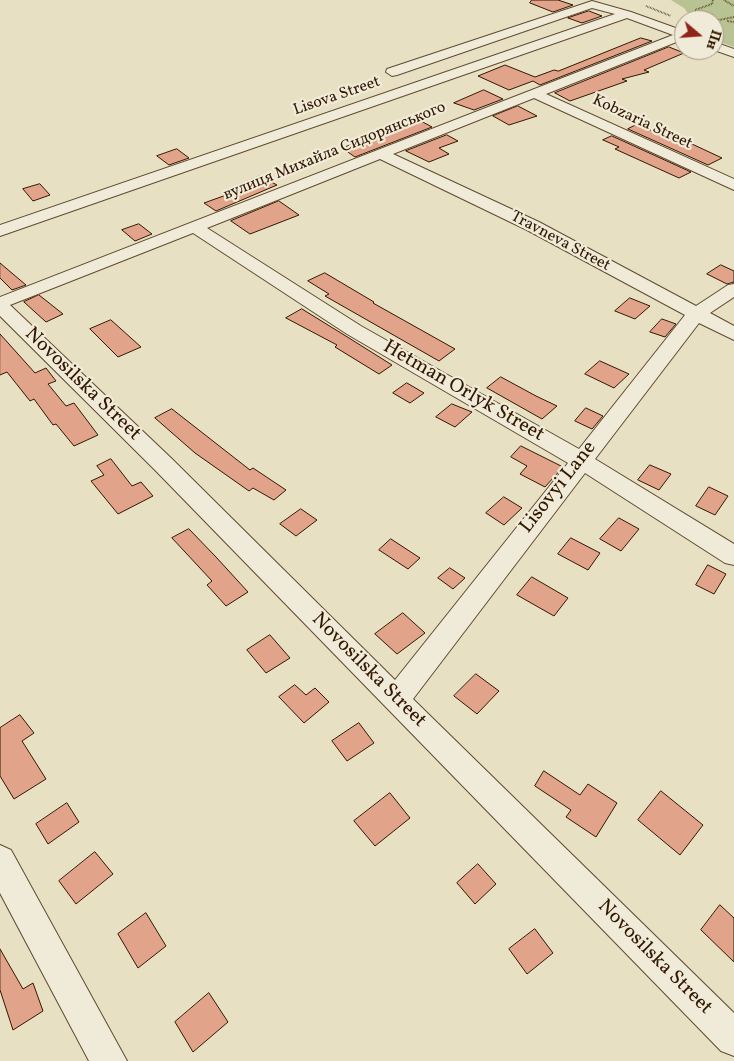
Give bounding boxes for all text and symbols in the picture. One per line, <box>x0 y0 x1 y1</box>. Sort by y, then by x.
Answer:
north arrow <box>674 10 724 60</box>
text: Пн <box>701 27 725 52</box>
street label: Lisova Street <box>291 73 383 121</box>
street label: Kobzaria Street <box>589 91 695 155</box>
street label: вулиця Михайла Сидорянського <box>221 98 449 206</box>
street label: Travneva Street <box>507 208 613 276</box>
street label: Novosilska Street <box>19 323 145 447</box>
street label: Hetman Orlyk Street <box>378 336 548 448</box>
street label: Lisovyi Lane <box>516 437 602 539</box>
street label: Novosilska Street <box>306 609 430 733</box>
street label: Novosilska Street <box>592 896 716 1020</box>

